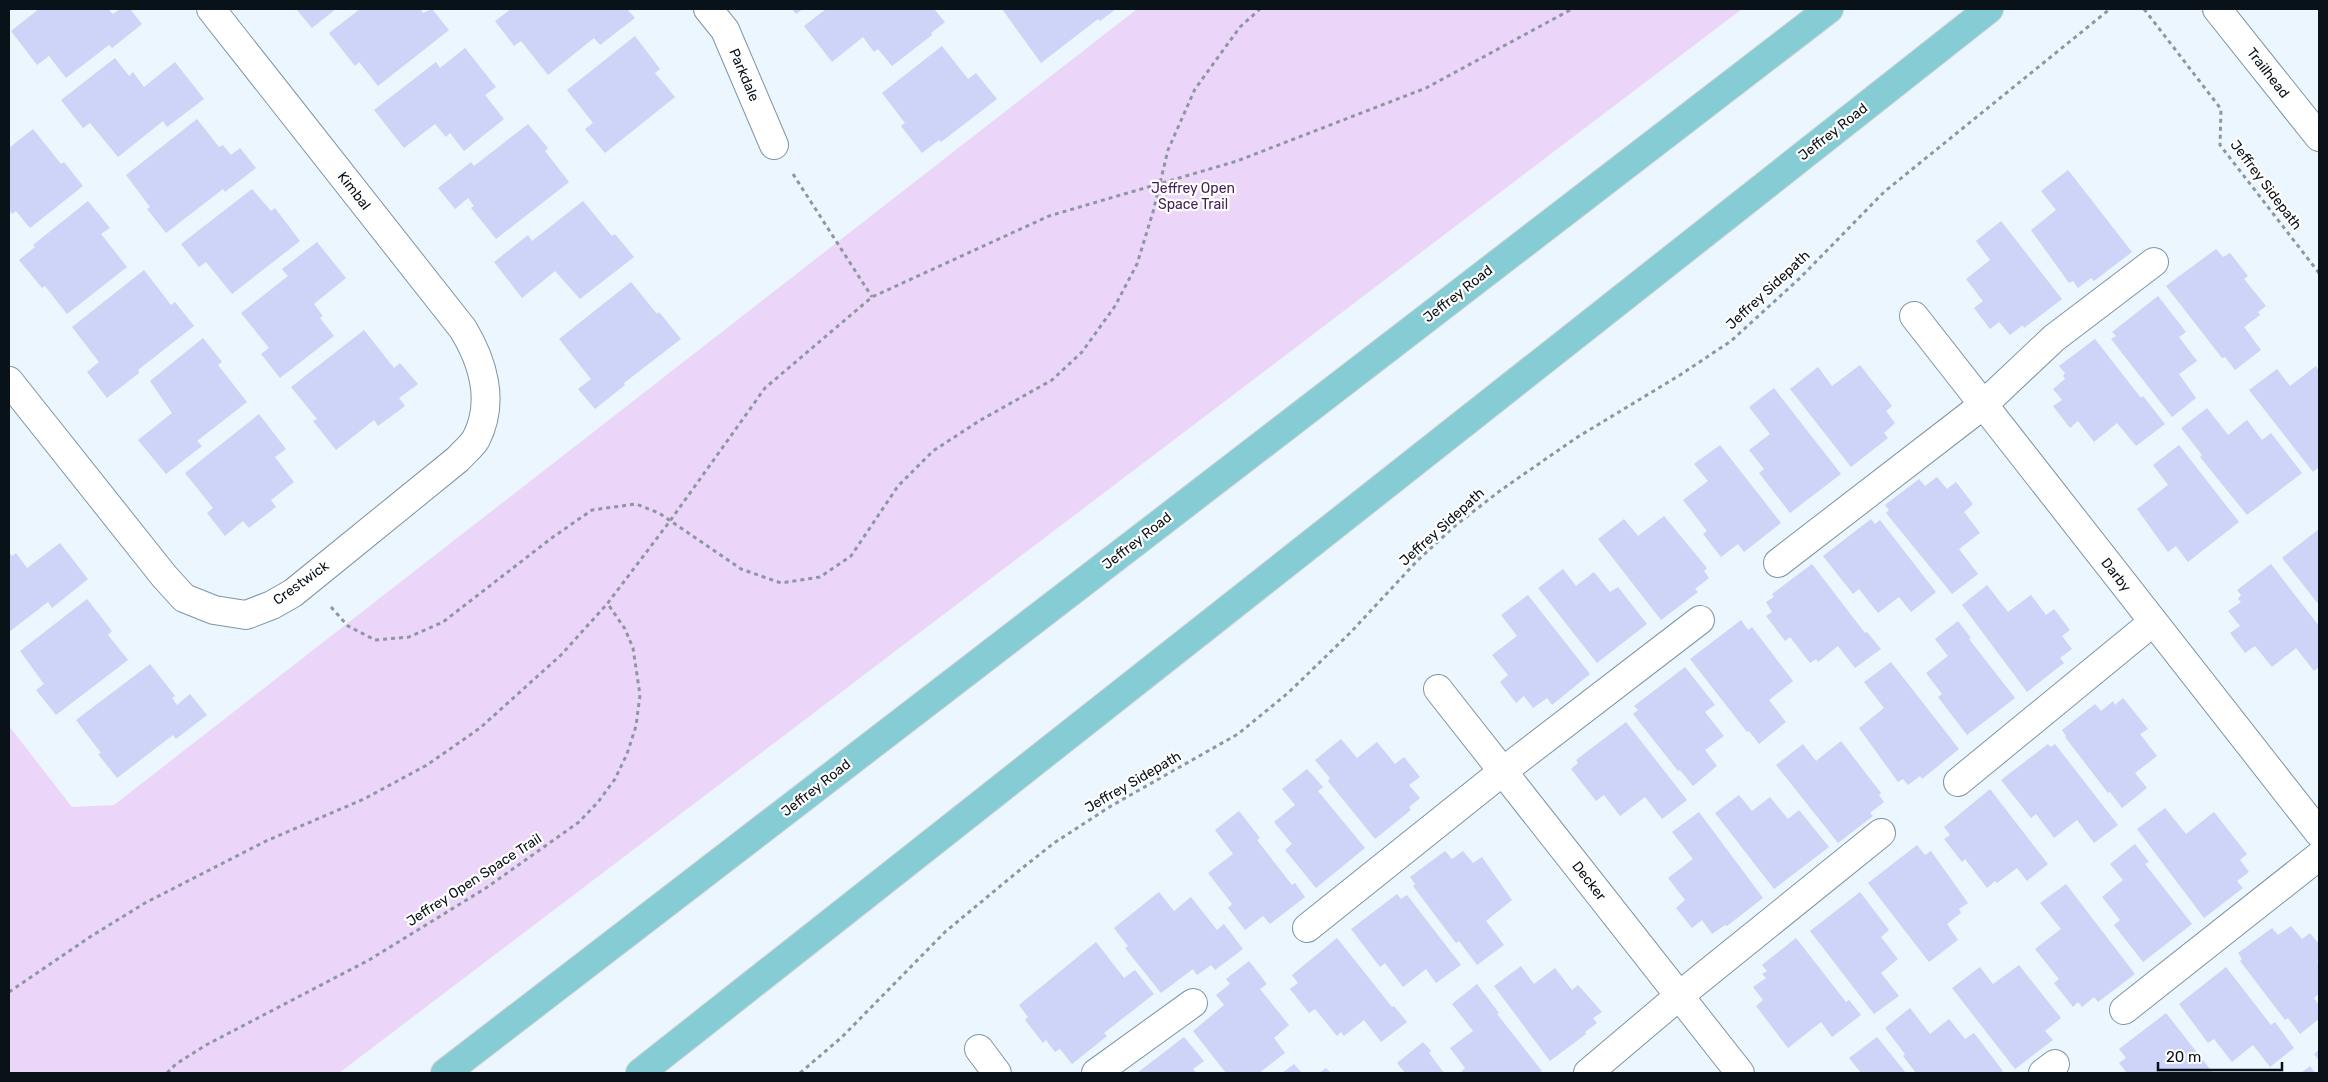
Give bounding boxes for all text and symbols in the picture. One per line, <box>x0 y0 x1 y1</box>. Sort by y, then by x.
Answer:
street label: Trailhead <box>2243 44 2293 102</box>
street label: Parkdale <box>725 46 763 104</box>
street label: Jeffrey Road <box>1795 100 1871 164</box>
street label: Jeffrey Sidepath <box>2227 137 2305 233</box>
street label: Kimbal <box>334 169 374 213</box>
park label: Jeffrey Open Space Trail <box>1151 180 1235 213</box>
street label: Jeffrey Sidepath <box>1723 247 1813 333</box>
street label: Jeffrey Road <box>1420 262 1496 326</box>
street label: Jeffrey Sidepath <box>1396 485 1488 569</box>
street label: Jeffrey Road <box>1099 509 1175 573</box>
street label: Darby <box>2097 555 2135 596</box>
street label: Crestwick <box>270 557 333 609</box>
street label: Jeffrey Sidepath <box>1082 748 1184 816</box>
street label: Jeffrey Road <box>778 756 854 820</box>
street label: Jeffrey Open Space Trail <box>403 830 545 930</box>
street label: Decker <box>1568 858 1610 905</box>
scale bar <box>2158 1040 2282 1072</box>
text: 20 m <box>2166 1048 2201 1066</box>

